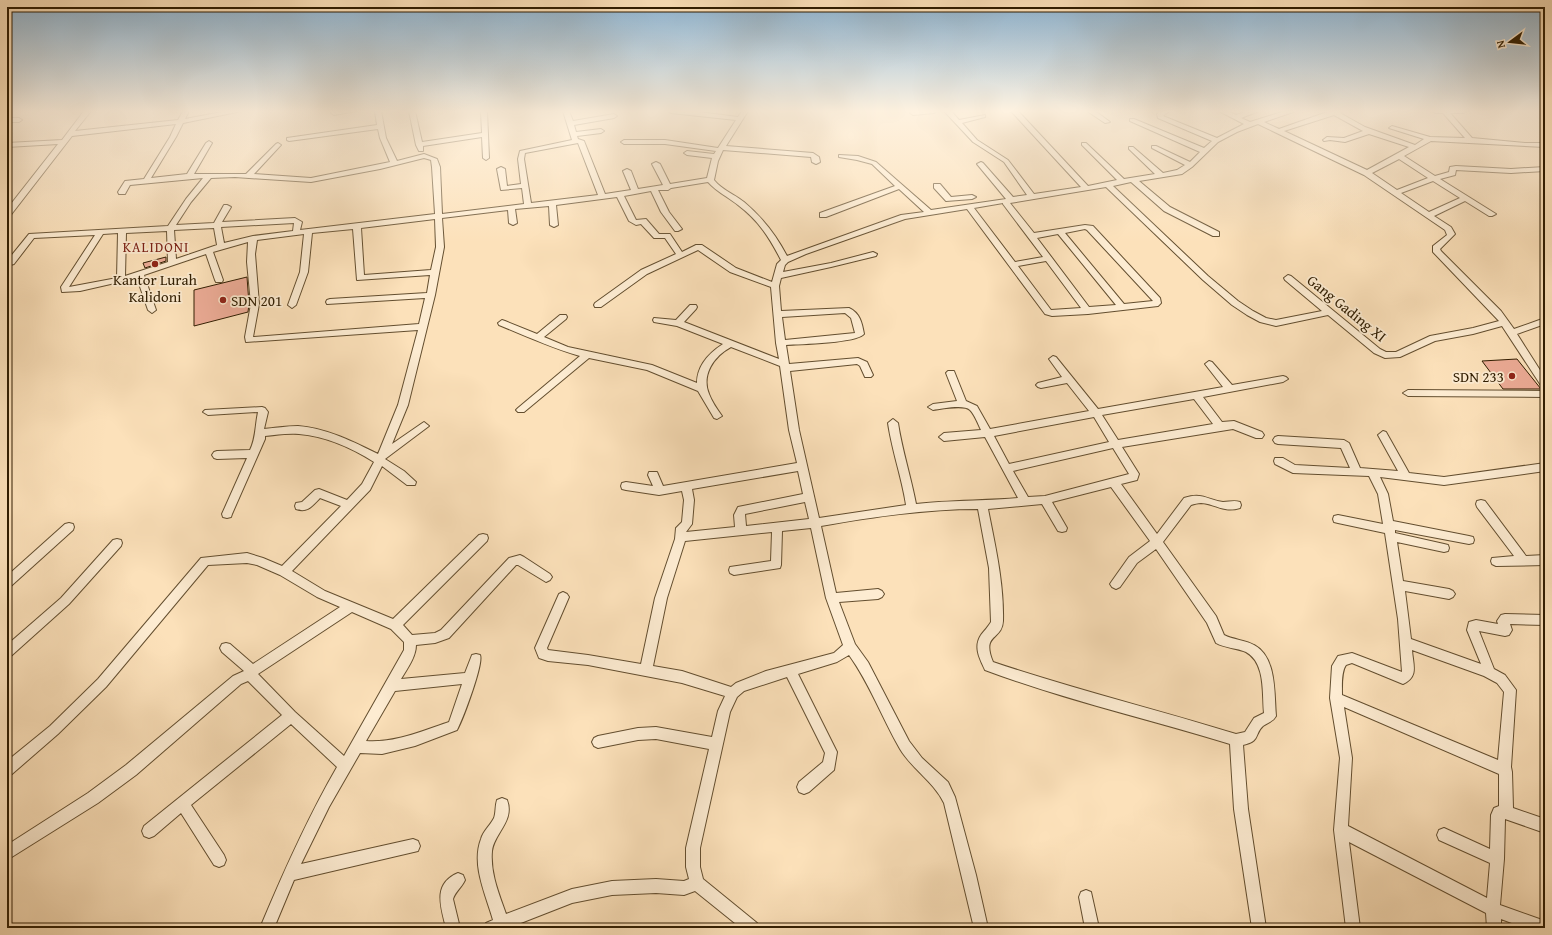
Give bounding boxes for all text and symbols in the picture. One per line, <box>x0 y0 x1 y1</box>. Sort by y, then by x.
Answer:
north arrow <box>1490 22 1530 62</box>
text: N <box>1491 38 1509 50</box>
district label: KALIDONI <box>123 237 189 257</box>
marker: Kantor Lurah Kalidoni <box>150 259 160 269</box>
place label: Kantor Lurah Kalidoni <box>113 269 197 307</box>
street label: Gang Gading XI <box>1303 270 1391 346</box>
place label: SDN 201 <box>231 290 282 311</box>
marker: SDN 201 <box>218 295 228 305</box>
place label: SDN 233 <box>1453 366 1504 387</box>
marker: SDN 233 <box>1507 371 1517 381</box>

